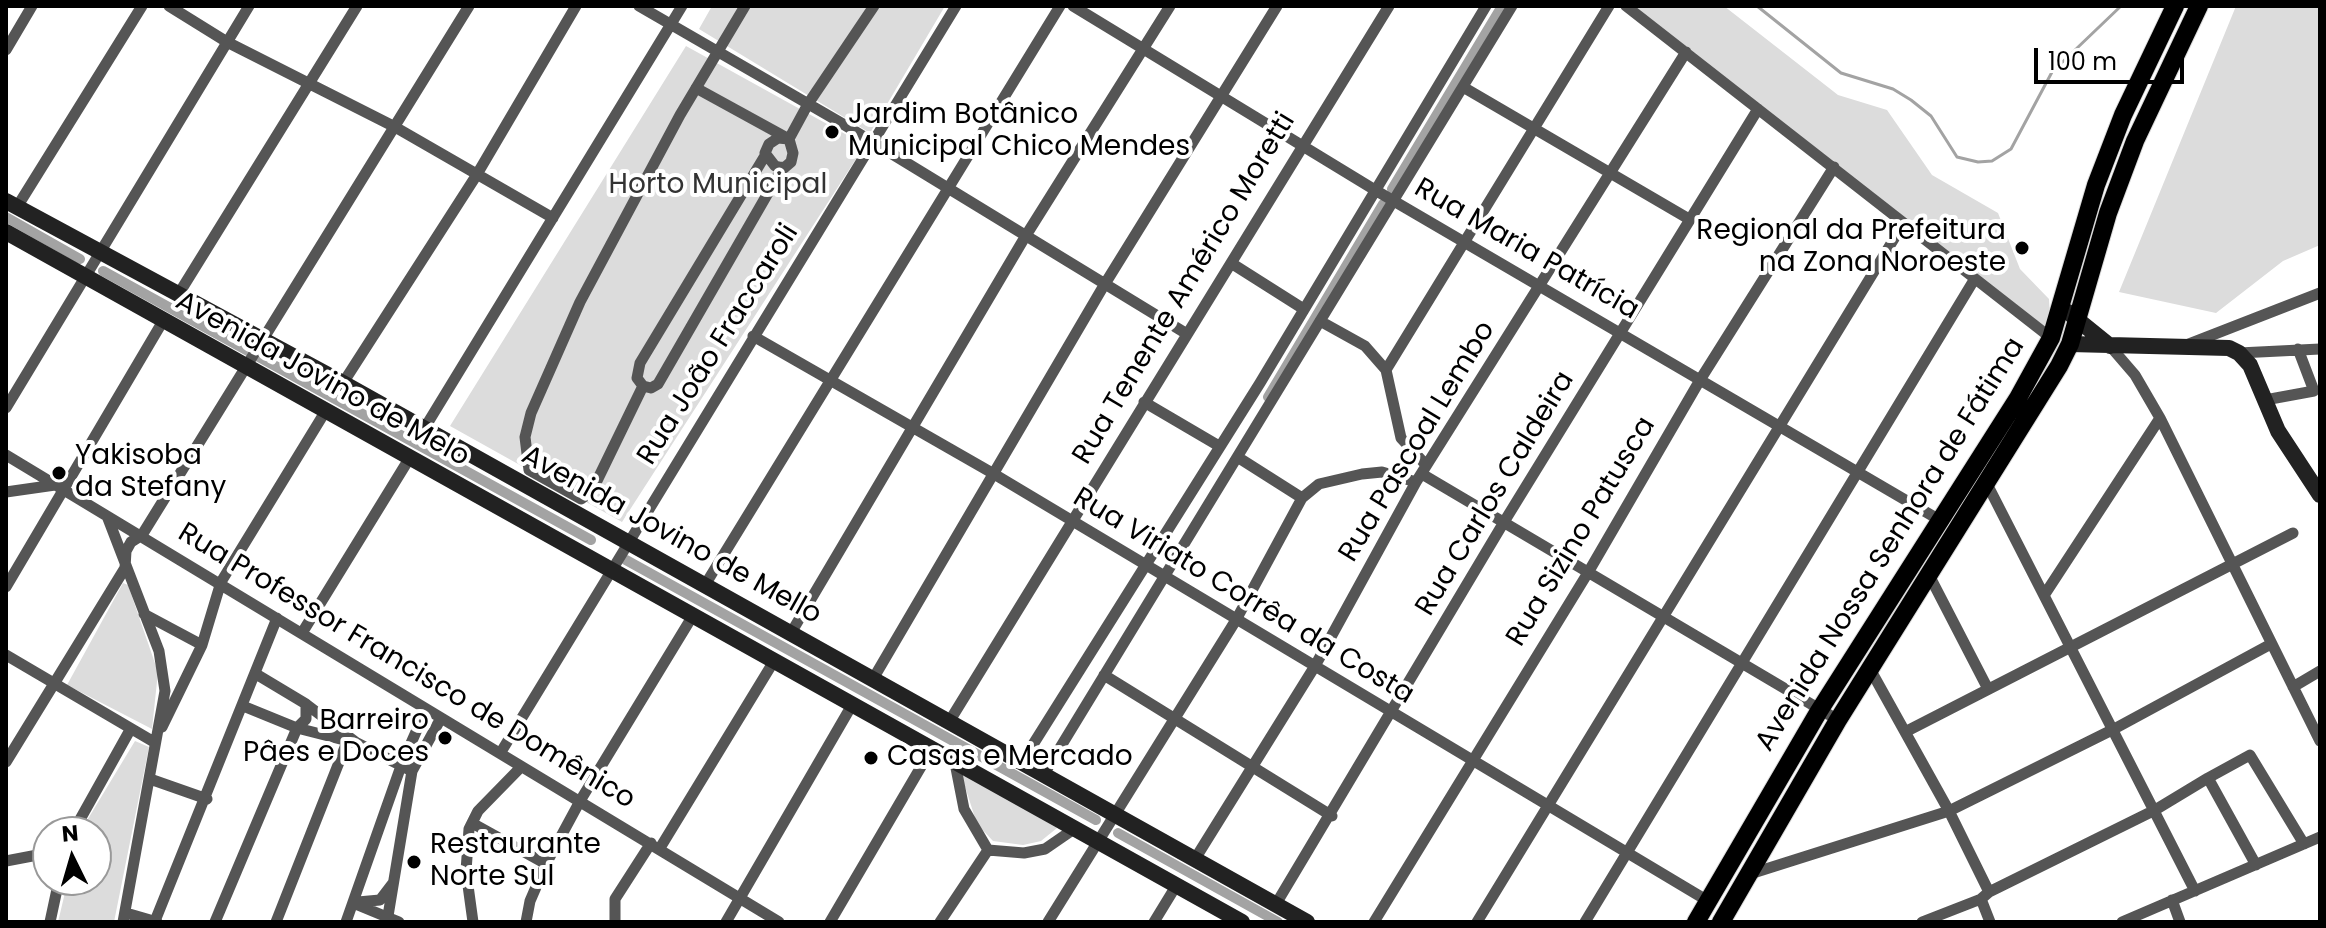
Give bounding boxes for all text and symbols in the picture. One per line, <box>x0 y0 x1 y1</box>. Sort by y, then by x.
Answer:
scale bar <box>2038 32 2188 82</box>
text: 100 m <box>2048 45 2117 78</box>
place label: Jardim Botânico Municipal Chico Mendes <box>848 99 1190 165</box>
street label: Rua Tenente Américo Moretti <box>1067 107 1303 471</box>
marker: Jardim Botânico Municipal Chico Mendes <box>823 123 841 141</box>
park label: Horto Municipal <box>609 169 827 203</box>
street label: Rua Maria Patrícia <box>1408 172 1644 328</box>
place label: Regional da Prefeitura na Zona Noroeste <box>1696 215 2006 281</box>
street label: Rua João Fraccaroli <box>631 219 807 471</box>
marker: Regional da Prefeitura na Zona Noroeste <box>2013 239 2031 257</box>
street label: Avenida Jovino de Melo <box>169 285 475 475</box>
street label: Rua Pascoal Lembo <box>1333 316 1503 568</box>
street label: Avenida Nossa Senhora de Fátima <box>1749 332 2033 758</box>
street label: Rua Carlos Caldeira <box>1410 366 1582 622</box>
street label: Rua Sizino Patusca <box>1500 411 1664 653</box>
street label: Avenida Jovino de Mello <box>515 439 827 633</box>
place label: Yakisoba da Stefany <box>75 440 226 506</box>
marker: Yakisoba da Stefany <box>50 464 68 482</box>
street label: Rua Viriato Corrêa da Costa <box>1066 482 1420 712</box>
street label: Rua Professor Francisco de Domênico <box>171 517 641 817</box>
place label: Barreiro Pâes e Doces <box>243 705 429 771</box>
marker: Barreiro Pâes e Doces <box>436 729 454 747</box>
place label: Casas e Mercado <box>887 741 1133 775</box>
marker: Casas e Mercado <box>862 749 880 767</box>
north arrow <box>32 816 112 896</box>
text: N <box>60 817 80 850</box>
place label: Restaurante Norte Sul <box>430 829 601 895</box>
marker: Restaurante Norte Sul <box>405 853 423 871</box>

